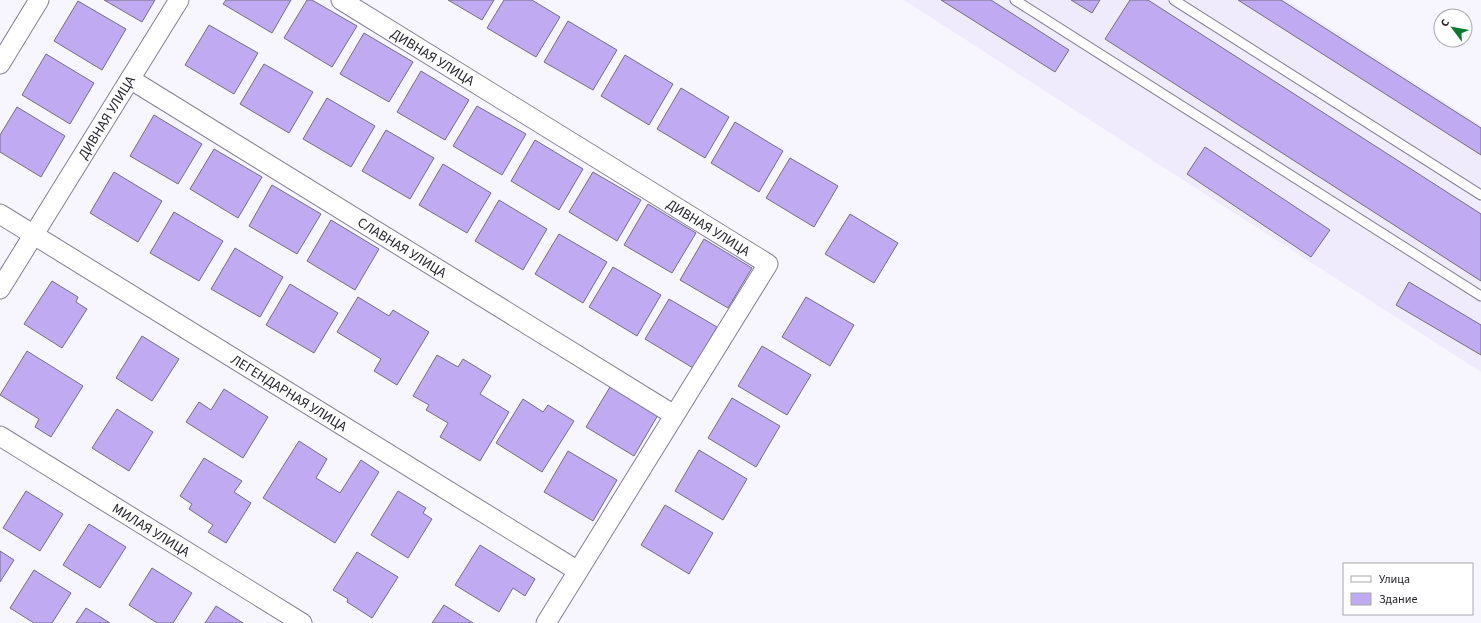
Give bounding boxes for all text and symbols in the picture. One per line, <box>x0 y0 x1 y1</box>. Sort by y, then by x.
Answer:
north arrow <box>1433 8 1473 48</box>
text: С <box>1437 16 1453 30</box>
street label: ДИВНАЯ УЛИЦА <box>387 24 478 91</box>
street label: ДИВНАЯ УЛИЦА <box>74 72 141 163</box>
street label: ДИВНАЯ УЛИЦА <box>662 195 754 262</box>
street label: СЛАВНАЯ УЛИЦА <box>353 213 450 283</box>
street label: ЛЕГЕНДАРНАЯ УЛИЦА <box>227 350 351 437</box>
street label: МИЛАЯ УЛИЦА <box>108 499 194 562</box>
legend <box>1343 563 1473 615</box>
text: Улица <box>1379 571 1410 588</box>
text: Здание <box>1379 591 1418 608</box>

